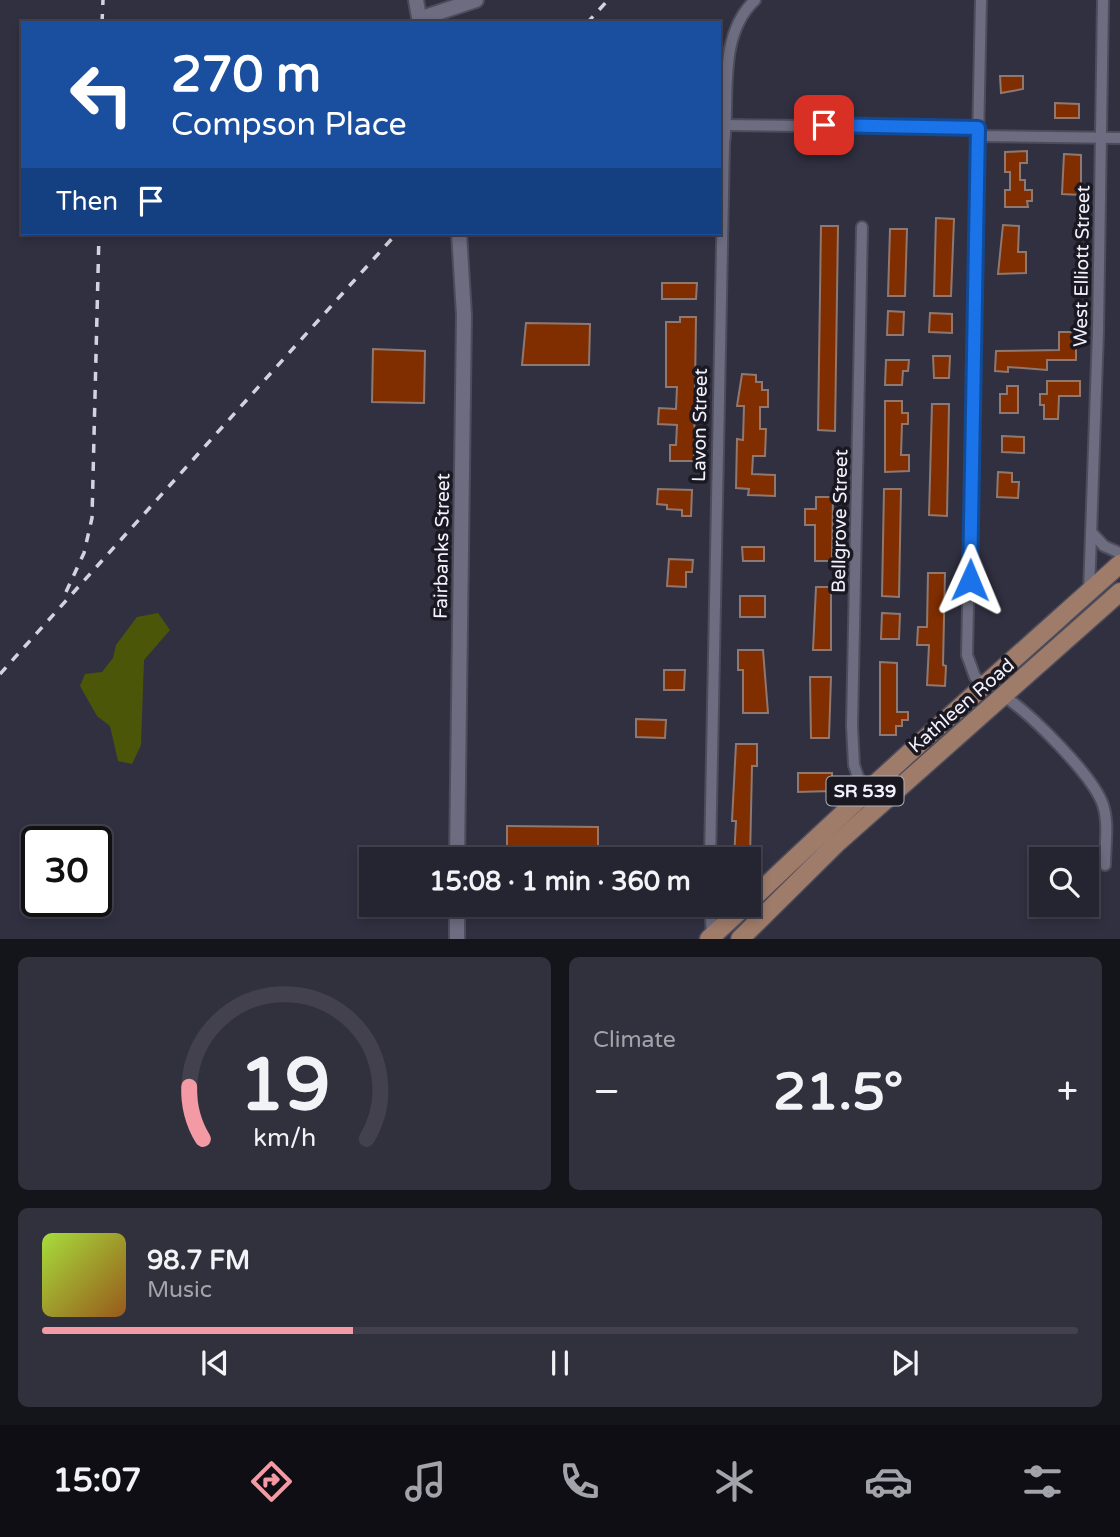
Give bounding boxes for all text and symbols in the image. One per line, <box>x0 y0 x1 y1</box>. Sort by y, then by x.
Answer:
text: 270 m <box>171 46 321 105</box>
icon: left <box>56 49 147 140</box>
pin <box>794 95 854 155</box>
text: Compson Place <box>171 106 407 144</box>
icon: arrive <box>805 106 843 144</box>
icon: arrive <box>132 182 170 220</box>
street label: West Elliott Street <box>1070 185 1094 347</box>
text: Then <box>56 186 118 217</box>
street label: Lavon Street <box>688 368 712 482</box>
street label: Bellgrove Street <box>828 449 852 593</box>
street label: Fairbanks Street <box>430 473 454 619</box>
position arrow <box>933 543 1007 617</box>
street label: Kathleen Road <box>904 654 1019 758</box>
road number: SR 539 <box>826 776 903 806</box>
speed limit sign: 30 <box>21 826 112 917</box>
map controls <box>1029 847 1099 917</box>
button: search <box>1029 847 1099 917</box>
text: 15:08 · 1 min · 360 m <box>429 866 691 897</box>
text: Climate <box>593 1026 676 1054</box>
text: 19 <box>239 1043 330 1131</box>
text: 21.5° <box>773 1061 903 1124</box>
text: − <box>593 1069 620 1115</box>
text: + <box>1057 1069 1078 1115</box>
text: km/h <box>253 1123 316 1153</box>
text: 98.7 FM <box>147 1245 250 1276</box>
text: Music <box>147 1276 212 1304</box>
icon: previous <box>196 1344 234 1382</box>
icon: pause <box>541 1344 579 1382</box>
icon: next <box>886 1344 924 1382</box>
icon: directions <box>247 1457 296 1506</box>
icon: music <box>401 1457 450 1506</box>
icon: phone <box>555 1457 604 1506</box>
icon: climate <box>710 1457 759 1506</box>
icon: car <box>864 1457 913 1506</box>
icon: filters <box>1018 1457 1067 1506</box>
text: 15:07 <box>53 1462 141 1500</box>

